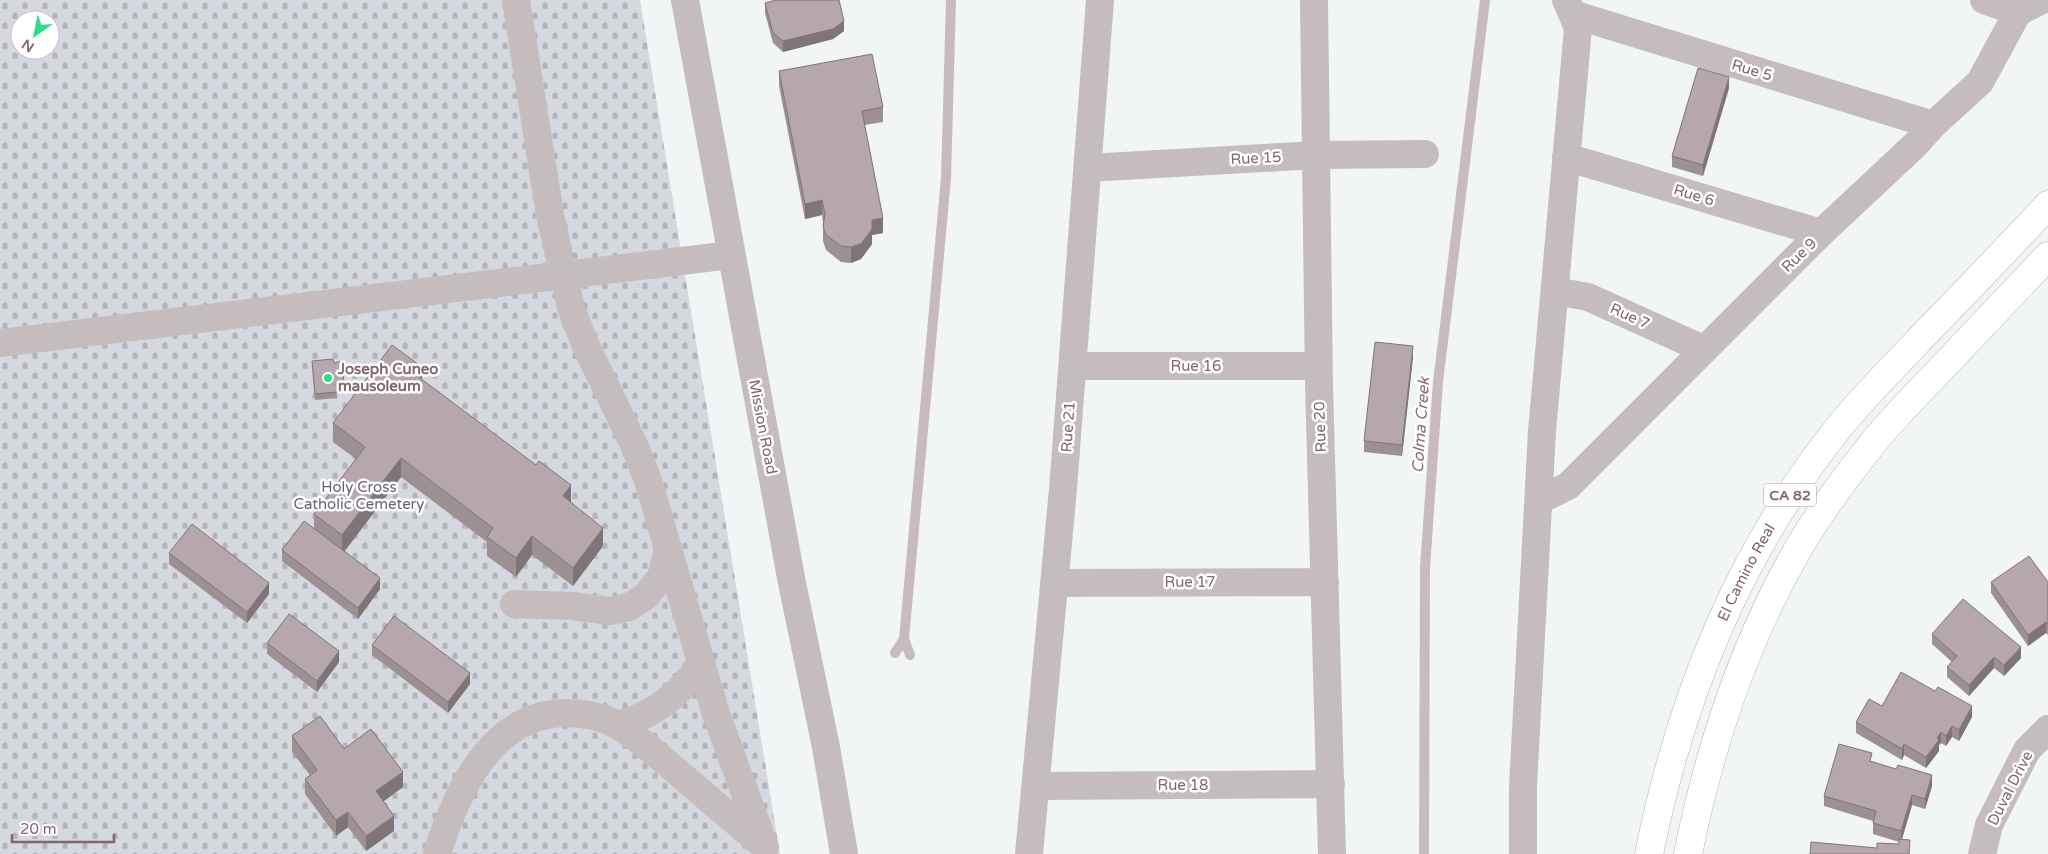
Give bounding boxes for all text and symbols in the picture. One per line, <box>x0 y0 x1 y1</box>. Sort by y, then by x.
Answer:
north arrow <box>10 10 60 60</box>
text: N <box>19 35 38 56</box>
street label: Rue 5 <box>1729 55 1775 85</box>
street label: Rue 15 <box>1230 148 1282 168</box>
street label: Rue 6 <box>1671 180 1717 210</box>
street label: Rue 9 <box>1778 234 1820 276</box>
street label: Rue 7 <box>1607 299 1653 333</box>
street label: Rue 16 <box>1170 357 1222 375</box>
place label: Joseph Cuneo mausoleum <box>337 360 438 395</box>
marker: Joseph Cuneo mausoleum <box>322 372 334 384</box>
water label: Colma Creek <box>1408 375 1434 474</box>
street label: Mission Road <box>745 378 781 476</box>
street label: Rue 21 <box>1057 401 1079 453</box>
street label: Rue 20 <box>1310 401 1330 453</box>
park label: Holy Cross Catholic Cemetery <box>294 478 424 513</box>
road number: CA 82 <box>1764 484 1816 506</box>
street label: El Camino Real <box>1714 520 1779 624</box>
street label: Rue 17 <box>1164 573 1216 591</box>
street label: Duval Drive <box>1984 748 2036 828</box>
street label: Rue 18 <box>1157 776 1209 794</box>
scale bar <box>12 812 115 844</box>
text: 20 m <box>20 820 57 838</box>

